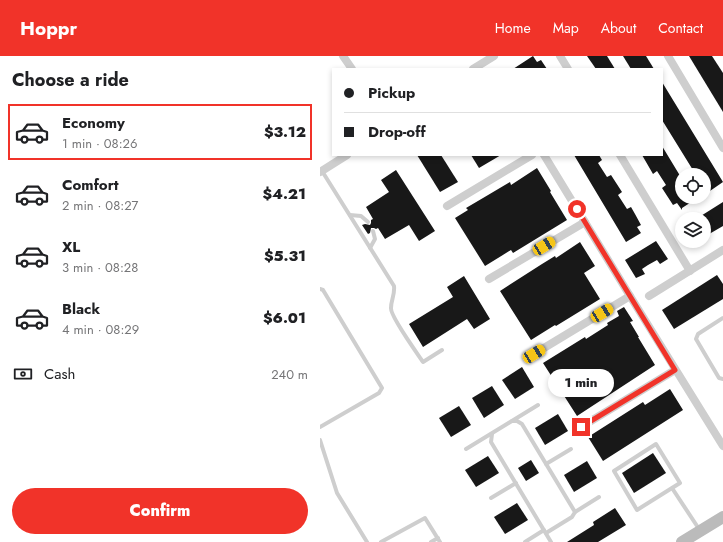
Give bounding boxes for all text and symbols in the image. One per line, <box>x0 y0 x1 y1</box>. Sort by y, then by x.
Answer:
text: Hoppr <box>20 15 77 42</box>
text: Home <box>495 18 531 38</box>
text: Map <box>553 18 579 38</box>
text: About <box>601 18 636 38</box>
text: Contact <box>658 18 703 38</box>
text: Choose a ride <box>12 67 129 93</box>
text: Pickup <box>368 82 415 104</box>
text: Economy <box>62 112 125 134</box>
icon: car <box>14 114 50 150</box>
text: $3.12 <box>264 121 306 143</box>
text: Drop-off <box>368 121 426 143</box>
text: 1 min · 08:26 <box>62 134 137 153</box>
map controls <box>675 168 711 248</box>
button: locate <box>675 168 711 204</box>
text: Comfort <box>62 174 119 196</box>
icon: car <box>14 176 50 212</box>
text: $4.21 <box>262 183 306 205</box>
text: 2 min · 08:27 <box>62 196 138 215</box>
route start <box>568 200 586 218</box>
button: layers <box>675 212 711 248</box>
car <box>531 235 557 257</box>
text: XL <box>62 236 80 258</box>
icon: car <box>14 238 50 274</box>
text: $5.31 <box>264 245 306 267</box>
text: 3 min · 08:28 <box>62 258 138 277</box>
text: Black <box>62 298 100 320</box>
icon: car <box>14 300 50 336</box>
car <box>589 302 615 324</box>
text: $6.01 <box>263 307 306 329</box>
text: 4 min · 08:29 <box>62 320 139 339</box>
car <box>521 343 547 365</box>
icon: cash <box>12 363 34 385</box>
text: Cash <box>44 363 75 385</box>
text: 240 m <box>271 365 308 384</box>
callout: 1 min <box>548 369 614 397</box>
text: 1 min <box>565 373 597 392</box>
route end <box>572 418 590 436</box>
button: Confirm <box>12 488 308 534</box>

